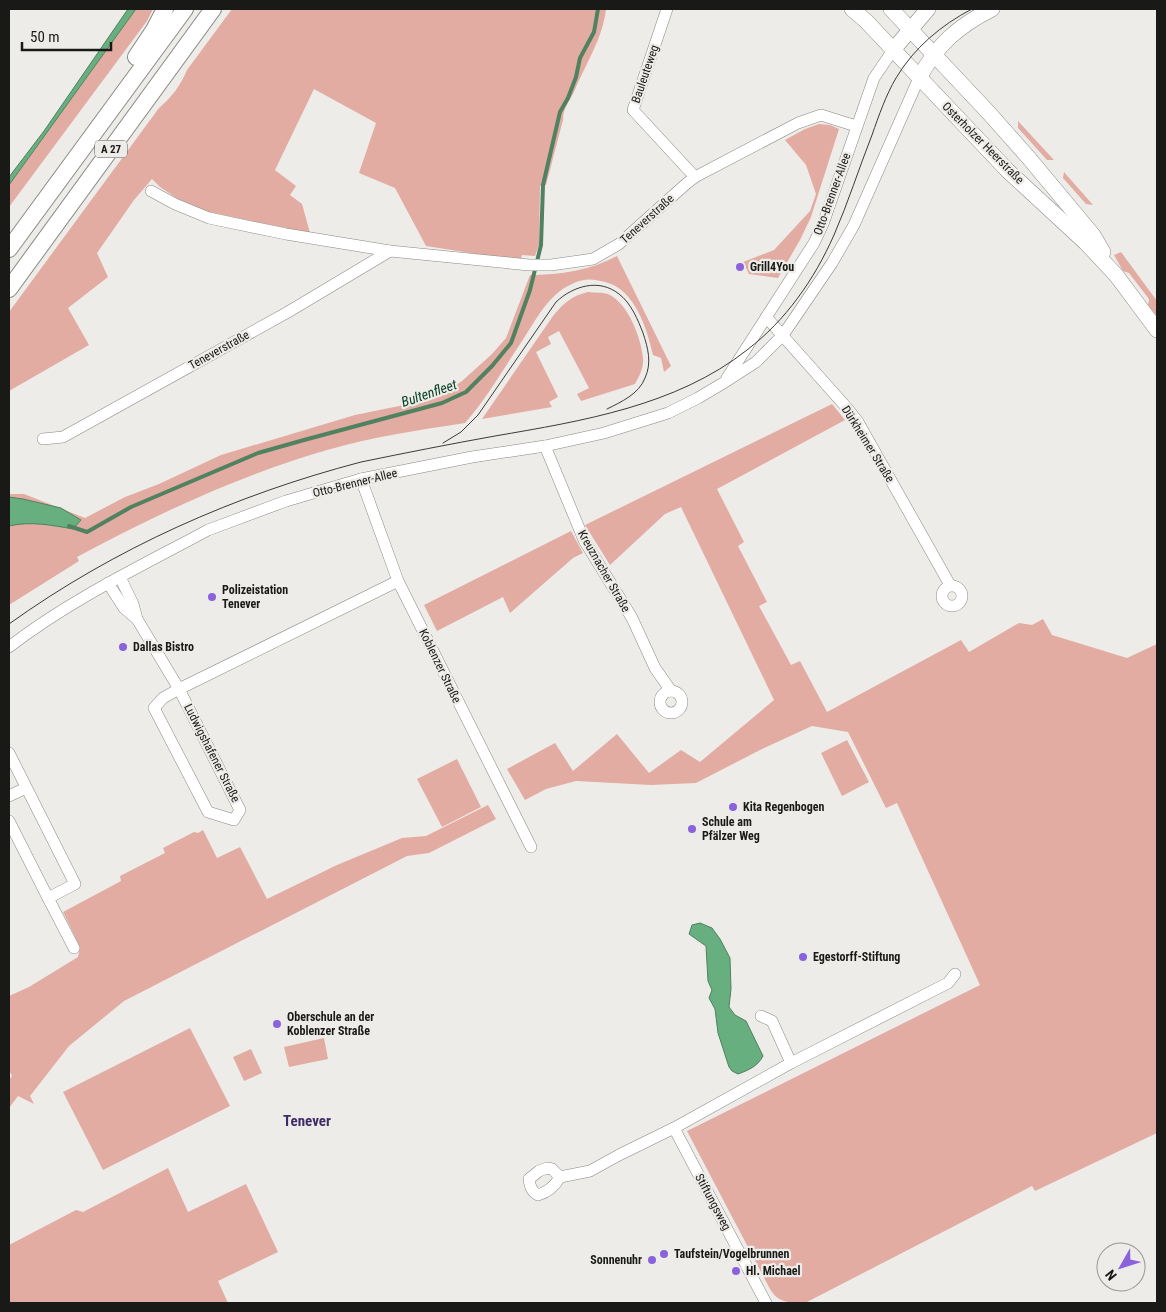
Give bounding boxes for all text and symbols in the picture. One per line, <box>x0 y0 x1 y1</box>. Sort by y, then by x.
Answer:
scale bar <box>22 20 111 52</box>
text: 50 m <box>30 28 60 46</box>
street label: Bauleuteweg <box>628 43 662 105</box>
street label: Osterholzer Heerstraße <box>939 99 1027 187</box>
road number: A 27 <box>95 140 127 158</box>
street label: Otto-Brenner-Allee <box>811 151 853 237</box>
street label: Teneverstraße <box>617 191 677 247</box>
place label: Grill4You <box>750 260 794 274</box>
marker: Grill4You <box>734 261 746 273</box>
street label: Teneverstraße <box>186 327 252 372</box>
water label: Bultenfleet <box>399 376 460 410</box>
street label: Dürkheimer Straße <box>839 403 897 485</box>
street label: Otto-Brenner-Allee <box>311 466 399 500</box>
street label: Kreuznacher Straße <box>575 527 633 615</box>
place label: Polizeistation Tenever <box>222 583 288 611</box>
marker: Polizeistation Tenever <box>206 591 218 603</box>
street label: Koblenzer Straße <box>416 627 464 706</box>
place label: Dallas Bistro <box>133 640 194 654</box>
marker: Dallas Bistro <box>117 641 129 653</box>
street label: Ludwigshafener Straße <box>181 701 243 805</box>
place label: Kita Regenbogen <box>743 800 825 814</box>
marker: Kita Regenbogen <box>727 801 739 813</box>
place label: Schule am Pfälzer Weg <box>702 815 760 843</box>
marker: Schule am Pfälzer Weg <box>686 823 698 835</box>
place label: Egestorff-Stiftung <box>813 950 900 964</box>
marker: Egestorff-Stiftung <box>797 951 809 963</box>
place label: Oberschule an der Koblenzer Straße <box>287 1010 374 1038</box>
marker: Oberschule an der Koblenzer Straße <box>271 1018 283 1030</box>
district label: Tenever <box>283 1112 331 1130</box>
street label: Stiftungsweg <box>692 1171 734 1233</box>
north arrow <box>1096 1242 1146 1292</box>
place label: Taufstein/Vogelbrunnen <box>674 1247 790 1261</box>
marker: Taufstein/Vogelbrunnen <box>658 1248 670 1260</box>
place label: Sonnenuhr <box>590 1253 642 1267</box>
marker: Sonnenuhr <box>646 1254 658 1266</box>
place label: Hl. Michael <box>746 1264 801 1278</box>
marker: Hl. Michael <box>730 1265 742 1277</box>
text: N <box>1102 1267 1120 1284</box>

